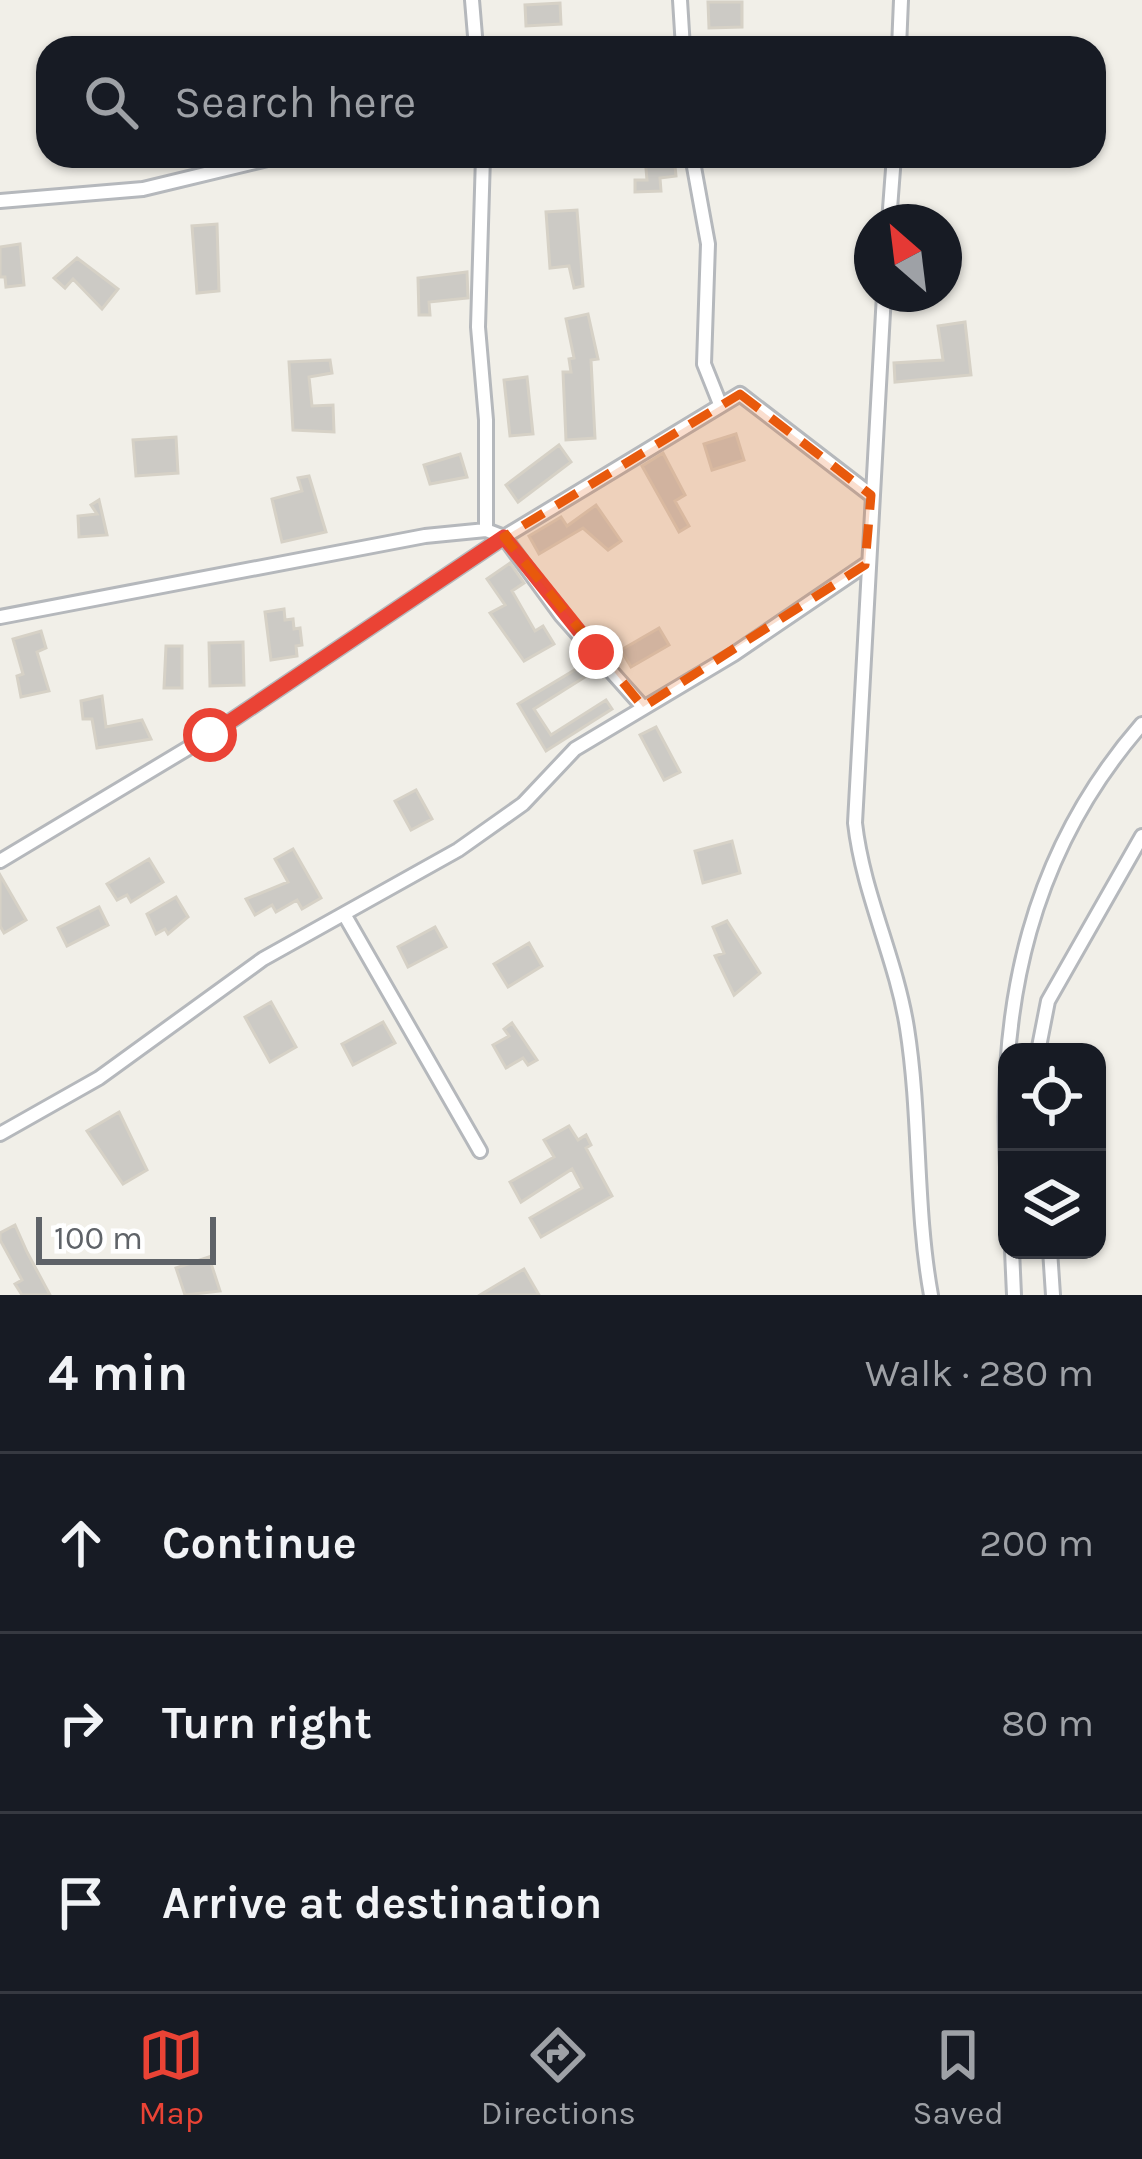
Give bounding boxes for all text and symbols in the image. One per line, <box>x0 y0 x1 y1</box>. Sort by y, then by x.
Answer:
search box <box>36 36 1106 168</box>
icon: search <box>78 69 144 135</box>
text: Search here <box>174 76 416 128</box>
north arrow <box>854 204 962 312</box>
route end <box>569 625 623 679</box>
route start <box>183 708 237 762</box>
map controls <box>998 1043 1106 1259</box>
button: locate <box>998 1043 1106 1151</box>
button: layers <box>998 1151 1106 1259</box>
scale bar <box>36 1211 216 1264</box>
text: 100 m <box>54 1219 143 1257</box>
text: 4 min <box>48 1343 188 1403</box>
text: Walk · 280 m <box>865 1350 1094 1396</box>
icon: ahead <box>48 1510 114 1576</box>
text: Continue <box>162 1517 357 1569</box>
text: 200 m <box>979 1520 1094 1566</box>
icon: right <box>48 1690 114 1756</box>
text: Turn right <box>162 1697 372 1749</box>
text: 80 m <box>1001 1700 1094 1746</box>
icon: arrive <box>48 1870 114 1936</box>
text: Arrive at destination <box>162 1877 602 1929</box>
tab: Map <box>138 2022 204 2132</box>
tab: Directions <box>481 2022 636 2132</box>
tab: Saved <box>913 2022 1004 2132</box>

